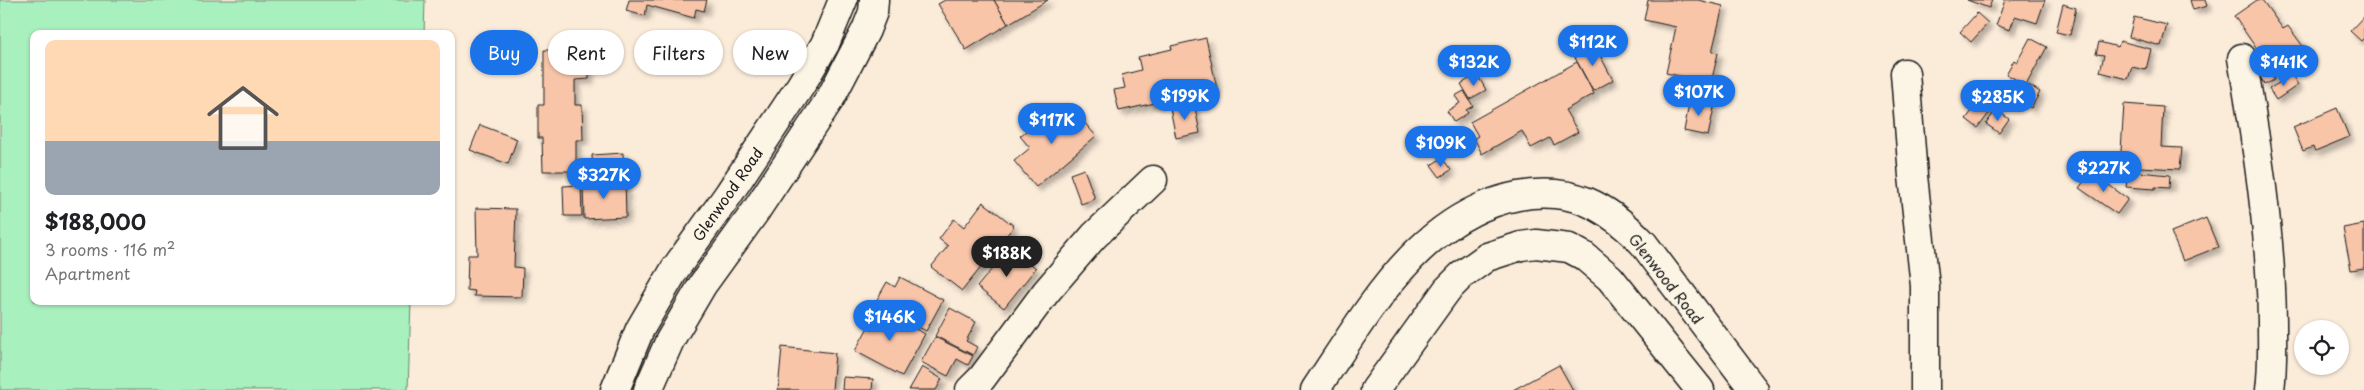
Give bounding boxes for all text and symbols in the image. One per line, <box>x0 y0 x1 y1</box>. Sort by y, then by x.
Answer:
pin: $112K <box>1558 24 1628 67</box>
text: $112K <box>1569 29 1617 53</box>
chip: Buy <box>470 30 538 75</box>
chip: Rent <box>548 30 624 75</box>
chip: Filters <box>634 30 723 75</box>
chip: New <box>733 30 807 75</box>
pin: $132K <box>1439 44 1509 87</box>
pin: $141K <box>2249 44 2319 87</box>
text: $132K <box>1449 49 1499 73</box>
text: $141K <box>2260 49 2308 73</box>
icon: home <box>198 73 288 163</box>
pin: $107K <box>1664 74 1734 117</box>
pin: $199K <box>1150 78 1220 121</box>
text: $107K <box>1674 79 1724 103</box>
pin: $285K <box>1963 80 2033 122</box>
text: $199K <box>1161 83 1209 107</box>
text: $285K <box>1972 84 2024 108</box>
pin: $117K <box>1017 102 1087 145</box>
text: $117K <box>1029 107 1075 131</box>
pin: $109K <box>1406 126 1476 168</box>
text: $109K <box>1416 130 1466 154</box>
street label: Glenwood Road <box>686 142 768 246</box>
pin: $227K <box>2069 150 2139 193</box>
text: $227K <box>2078 155 2130 179</box>
pin: $327K <box>569 158 639 200</box>
text: $327K <box>578 162 630 186</box>
text: $188,000 <box>45 205 146 237</box>
street label: Glenwood Road <box>1624 228 1710 328</box>
pin: $188K <box>972 236 1042 278</box>
text: 3 rooms · 116 m² <box>45 237 175 261</box>
text: $188K <box>982 240 1032 264</box>
text: Apartment <box>45 261 130 285</box>
pin: $146K <box>855 300 925 342</box>
text: $146K <box>864 304 916 328</box>
map controls <box>2294 320 2349 375</box>
button: locate <box>2294 320 2349 375</box>

